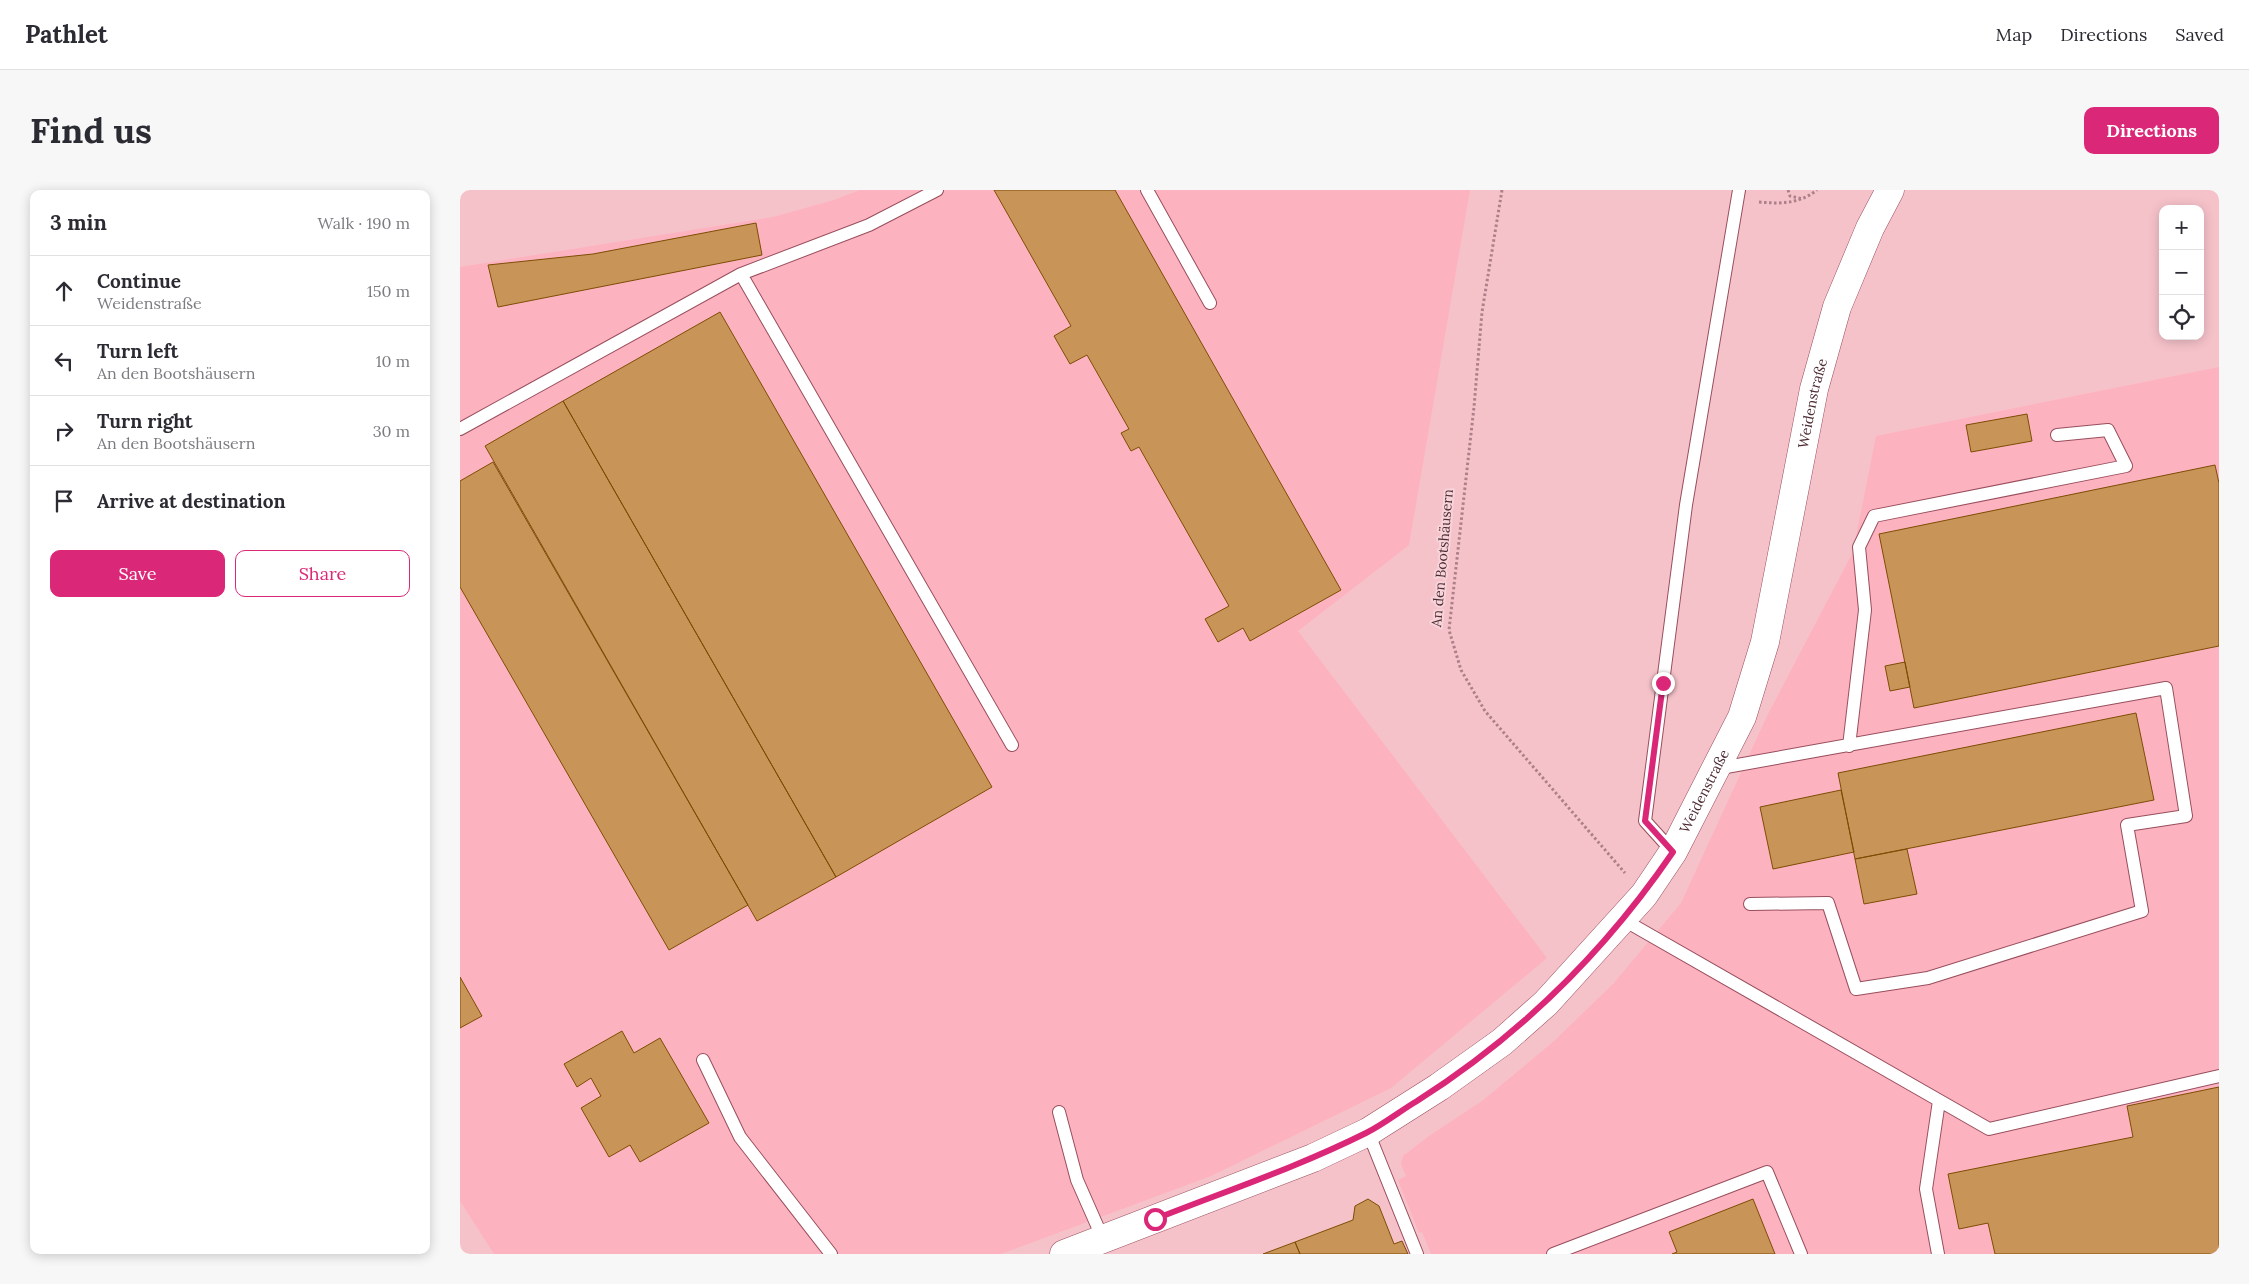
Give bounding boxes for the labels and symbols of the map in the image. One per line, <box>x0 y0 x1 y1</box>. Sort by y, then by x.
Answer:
street label: Weidenstraße <box>1794 356 1831 450</box>
street label: An den Bootshäusern <box>1427 488 1457 629</box>
route end <box>1652 672 1675 695</box>
street label: Weidenstraße <box>1675 746 1733 836</box>
route start <box>1144 1208 1167 1231</box>

